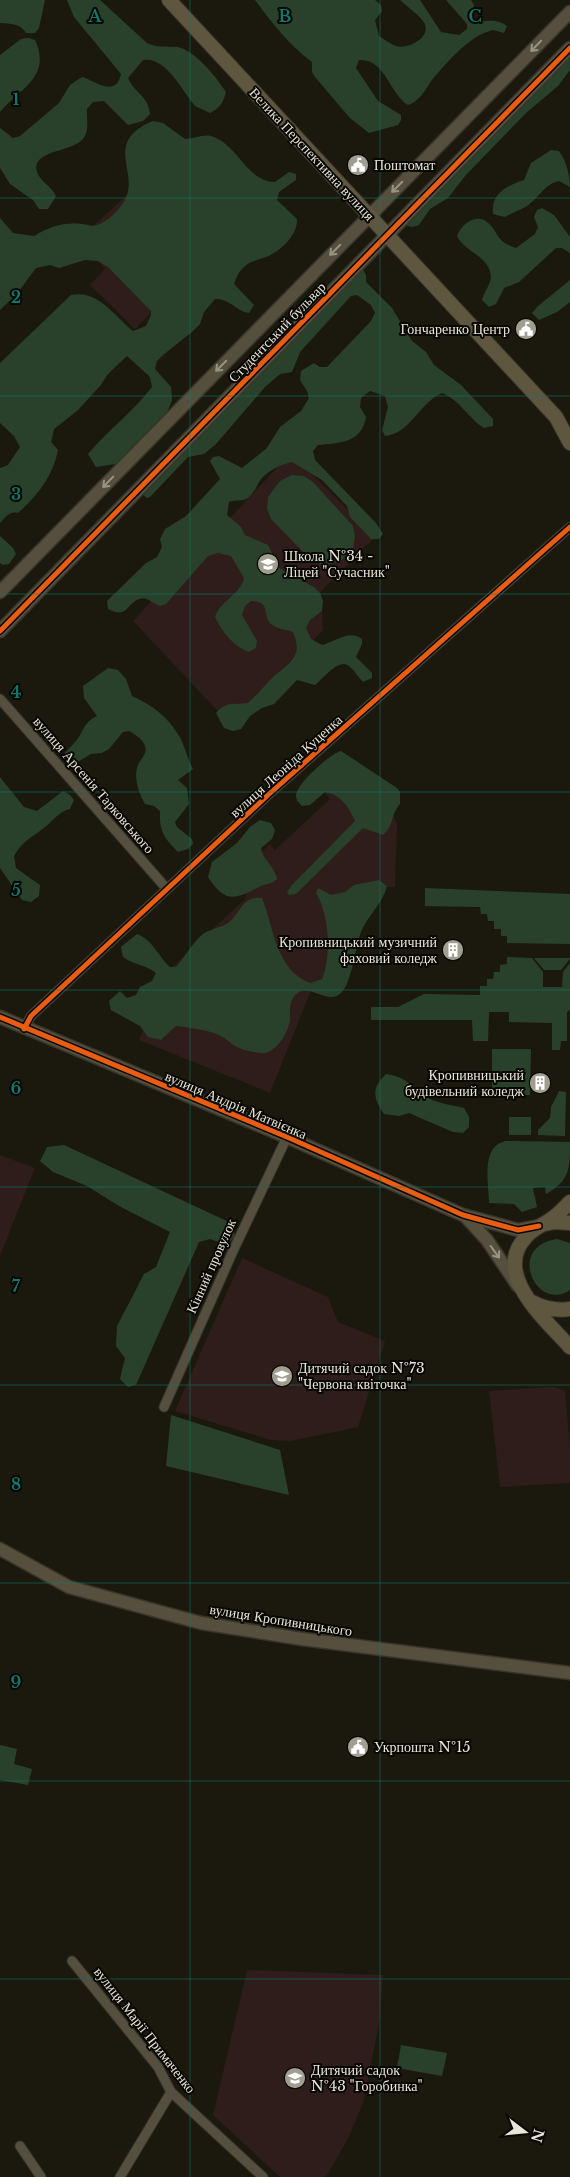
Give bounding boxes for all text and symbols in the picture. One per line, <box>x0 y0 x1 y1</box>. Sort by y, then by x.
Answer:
text: A <box>88 6 103 26</box>
text: B <box>279 6 292 26</box>
text: C <box>468 6 482 26</box>
one-way arrow <box>530 40 542 53</box>
street label: Велика Перспективна вулиця <box>246 84 379 225</box>
text: 1 <box>13 89 20 109</box>
public building icon: Поштомат <box>346 153 370 177</box>
place label: Поштомат <box>374 156 435 174</box>
one-way arrow <box>391 181 403 193</box>
one-way arrow <box>329 244 342 256</box>
street label: Студентський бульвар <box>224 278 330 386</box>
text: 2 <box>11 287 21 307</box>
public building icon: Гончаренко Центр <box>514 317 538 341</box>
place label: Гончаренко Центр <box>400 320 510 338</box>
one-way arrow <box>215 360 228 372</box>
one-way arrow <box>101 476 114 488</box>
text: 3 <box>11 484 21 504</box>
place label: Школа №34 - Ліцей "Сучасник" <box>284 547 390 581</box>
school or university icon: Школа №34 - Ліцей "Сучасник" <box>256 552 280 576</box>
text: 4 <box>11 682 21 702</box>
street label: вулиця Леоніда Куценка <box>226 710 347 821</box>
street label: вулиця Арсенія Тарковського <box>30 713 158 857</box>
text: 5 <box>11 880 21 900</box>
place label: Кропивницький музичний фаховий коледж <box>279 933 438 967</box>
building icon: Кропивницький музичний фаховий коледж <box>441 938 465 962</box>
place label: Кропивницький будівельний коледж <box>405 1066 524 1100</box>
street label: вулиця Андрія Матвієнка <box>162 1067 310 1143</box>
building icon: Кропивницький будівельний коледж <box>528 1071 552 1095</box>
text: 6 <box>11 1078 22 1098</box>
street label: Кінний провулок <box>182 1216 240 1316</box>
one-way arrow <box>490 1244 500 1258</box>
text: 7 <box>12 1276 21 1296</box>
place label: Дитячий садок №73 "Червона квіточка" <box>298 1359 425 1393</box>
school or university icon: Дитячий садок №73 "Червона квіточка" <box>270 1364 294 1388</box>
text: 8 <box>11 1474 21 1494</box>
street label: вулиця Кропивницького <box>208 1600 354 1640</box>
text: 9 <box>11 1672 22 1692</box>
public building icon: Укрпошта №15 <box>346 1735 370 1759</box>
place label: Укрпошта №15 <box>374 1738 471 1756</box>
street label: вулиця Марії Примаченко <box>90 1963 200 2097</box>
place label: Дитячий садок №43 "Горобинка" <box>311 2061 423 2095</box>
school or university icon: Дитячий садок №43 "Горобинка" <box>283 2066 307 2090</box>
north arrow <box>500 2107 550 2157</box>
text: N <box>527 2127 548 2144</box>

